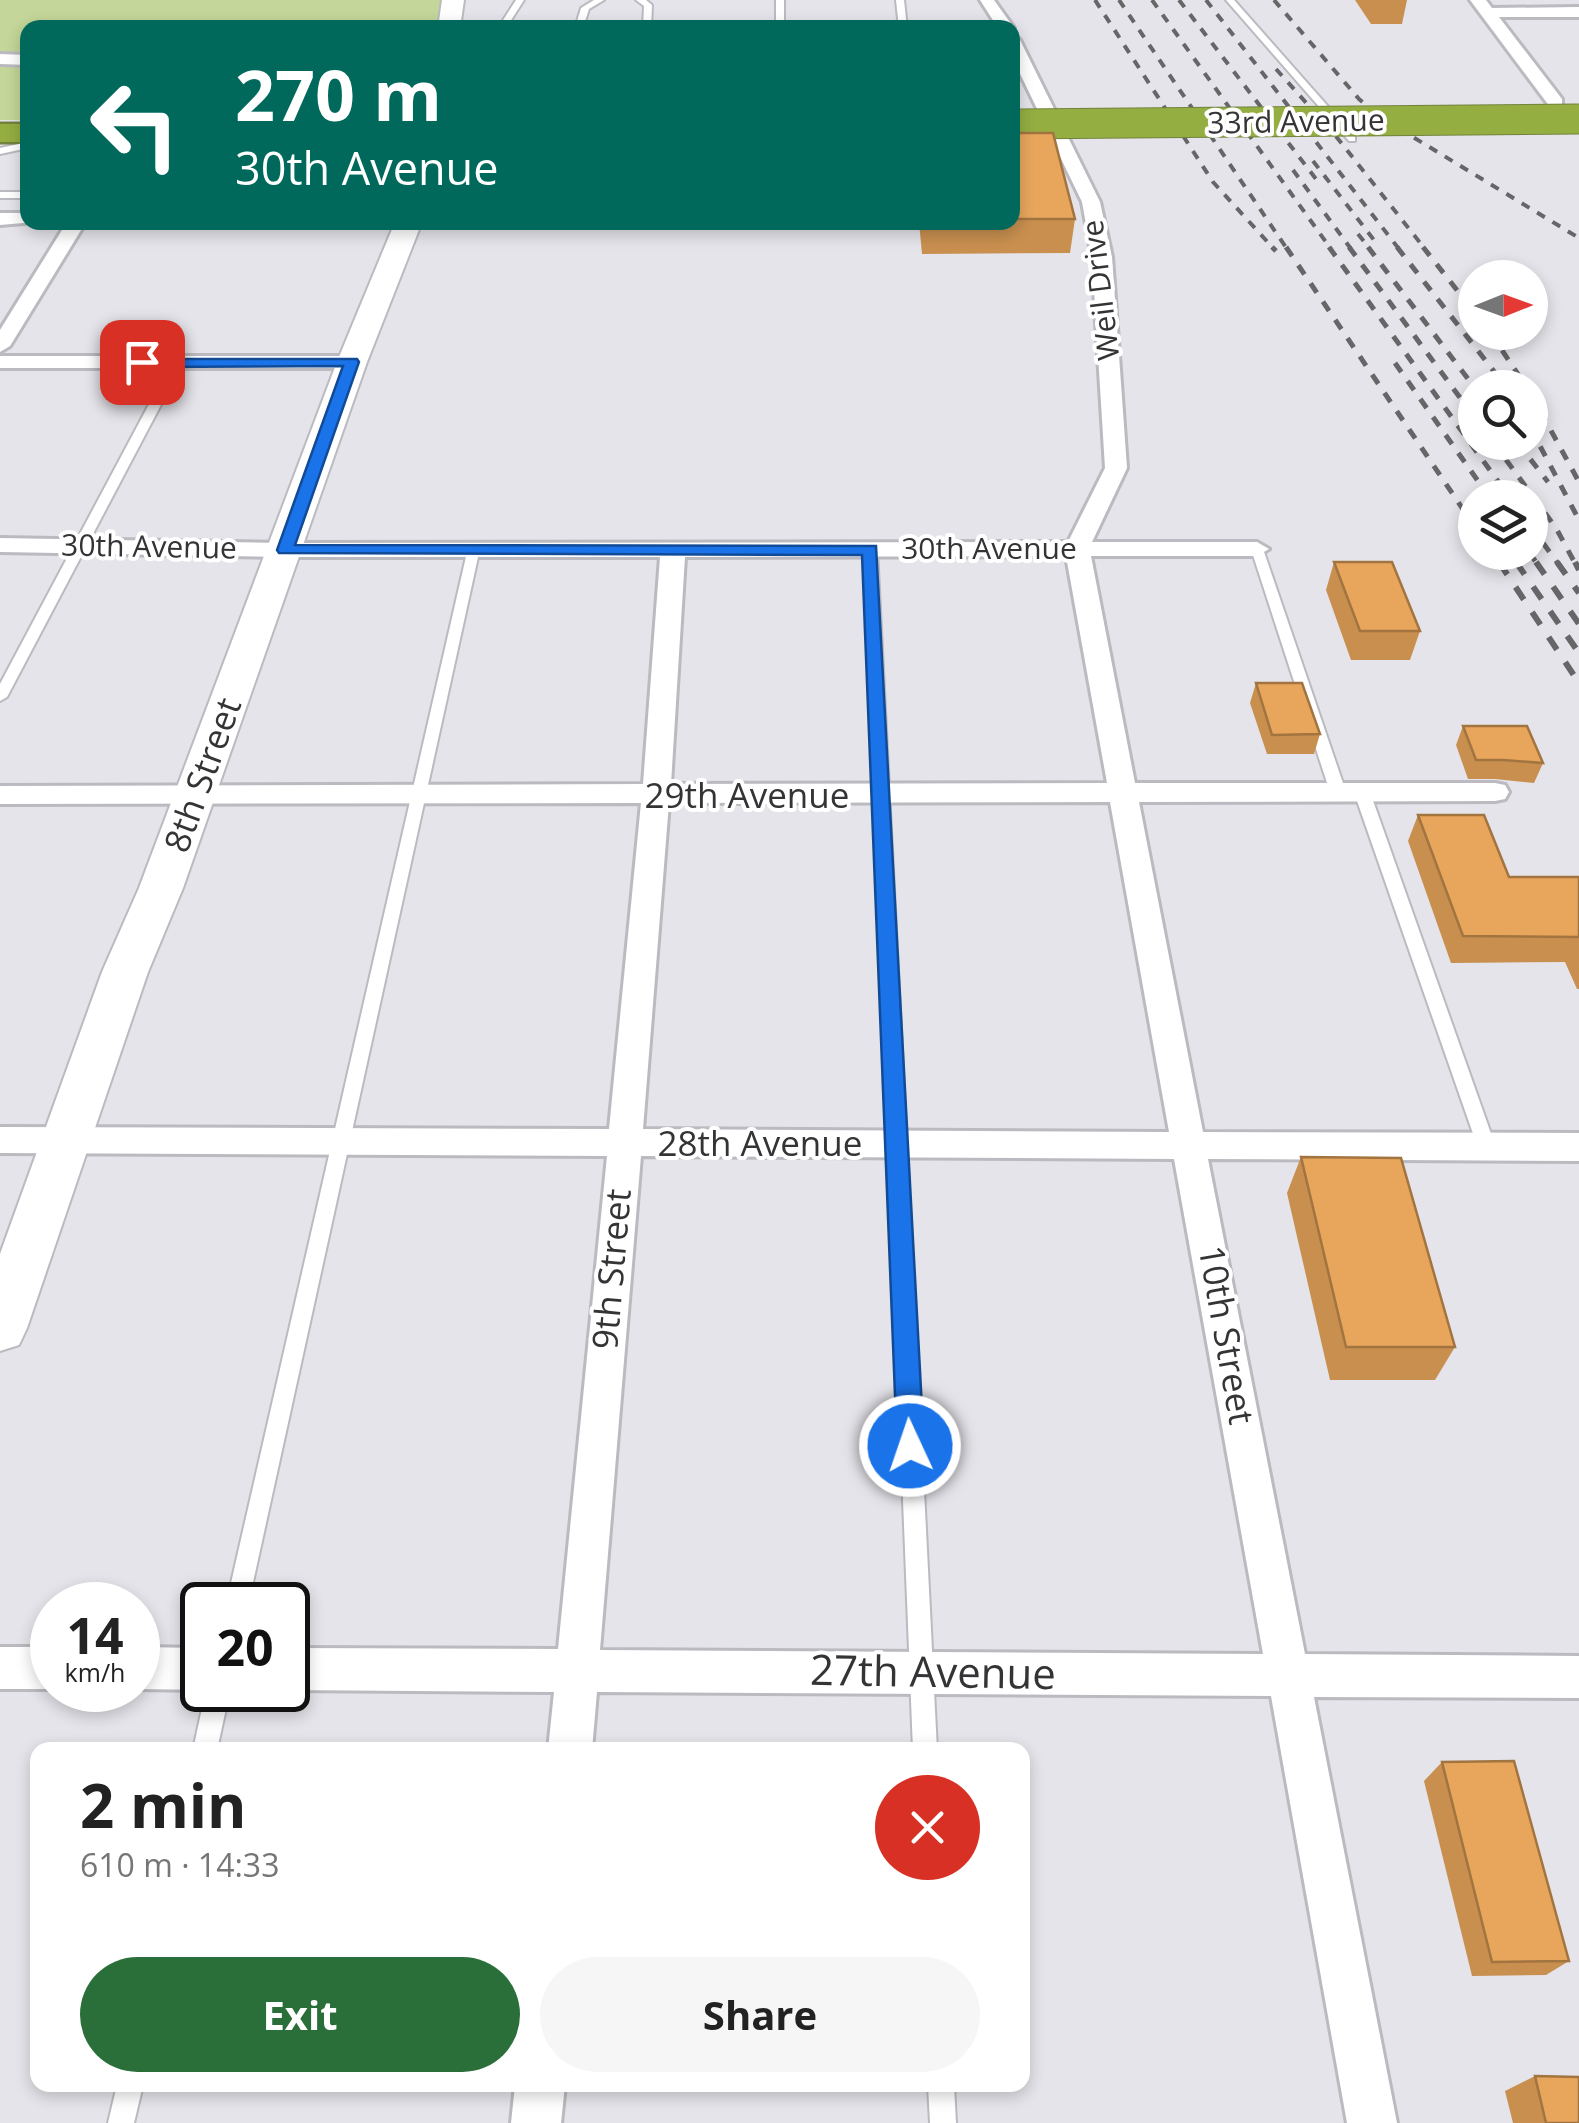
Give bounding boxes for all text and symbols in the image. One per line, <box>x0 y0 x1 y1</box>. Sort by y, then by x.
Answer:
text: 270 m <box>235 46 442 142</box>
icon: left <box>70 60 200 190</box>
street label: 33rd Avenue <box>1207 98 1385 143</box>
text: 30th Avenue <box>235 137 498 198</box>
street label: Weil Drive <box>1071 218 1128 363</box>
north arrow <box>1458 260 1548 350</box>
map controls <box>1458 260 1548 570</box>
pin <box>100 320 185 405</box>
icon: arrive <box>115 335 170 390</box>
button: search <box>1458 370 1548 460</box>
button: layers <box>1458 480 1548 570</box>
street label: 30th Avenue <box>61 523 237 568</box>
street label: 30th Avenue <box>901 527 1077 568</box>
street label: 8th Street <box>152 691 251 858</box>
street label: 29th Avenue <box>645 771 849 818</box>
street label: 28th Avenue <box>658 1119 862 1166</box>
street label: 9th Street <box>580 1187 641 1351</box>
street label: 10th Street <box>1189 1242 1266 1428</box>
position arrow <box>858 1394 962 1498</box>
speed limit sign: 20 <box>180 1582 310 1712</box>
text: 14 <box>66 1601 124 1669</box>
street label: 27th Avenue <box>810 1640 1056 1701</box>
text: km/h <box>65 1655 125 1689</box>
text: 2 min <box>80 1764 247 1846</box>
button: close <box>875 1775 980 1880</box>
text: 610 m · 14:33 <box>80 1843 279 1886</box>
button: Exit <box>80 1957 520 2072</box>
button: Share <box>540 1957 980 2072</box>

